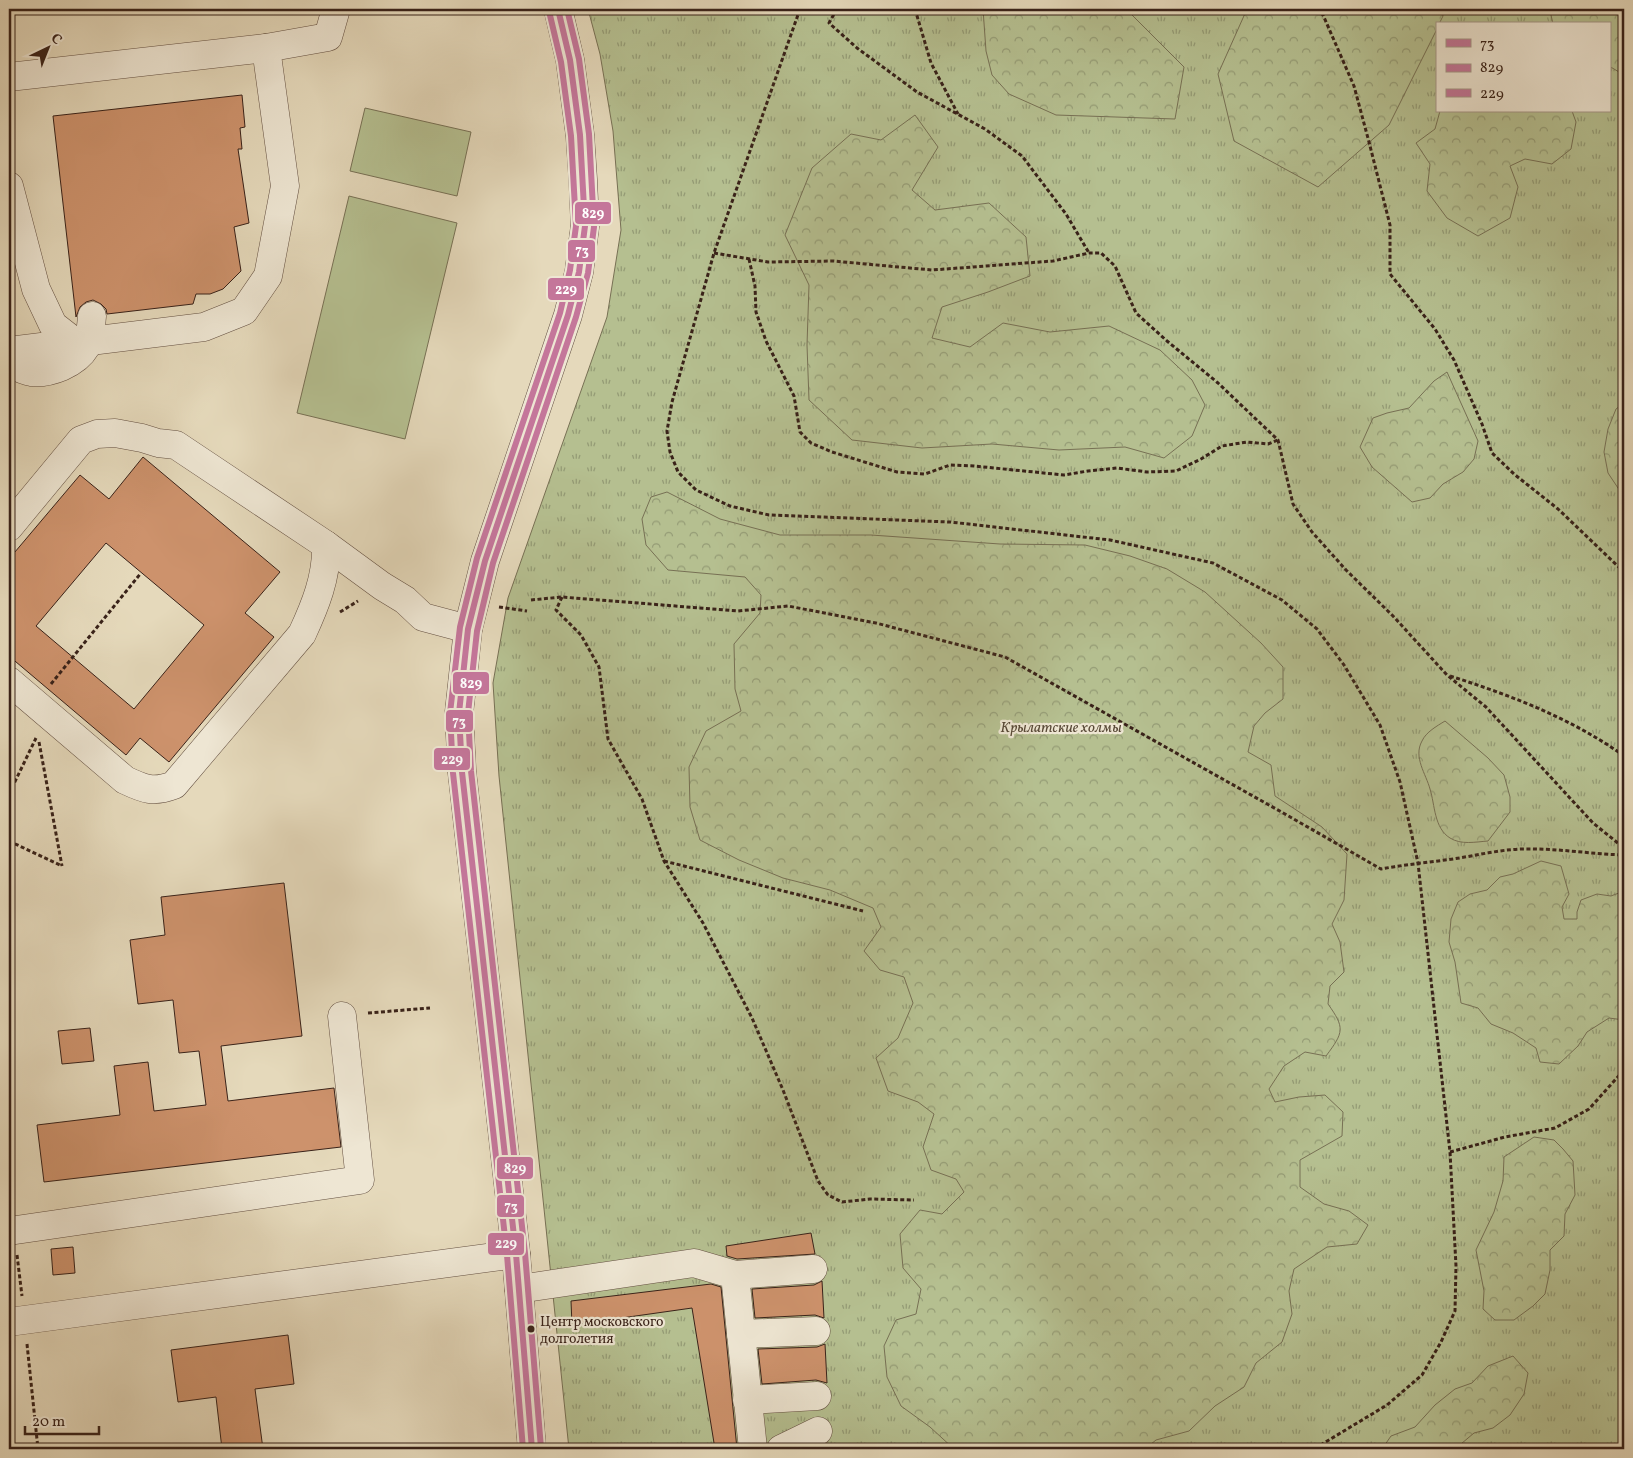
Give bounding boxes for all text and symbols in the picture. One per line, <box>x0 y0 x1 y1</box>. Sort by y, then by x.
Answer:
north arrow <box>22 22 72 72</box>
legend <box>1436 22 1610 112</box>
text: С <box>46 30 66 50</box>
text: 73 <box>1480 34 1495 55</box>
text: 829 <box>1480 58 1504 79</box>
text: 229 <box>1480 84 1504 105</box>
line badge: 829 <box>574 201 612 225</box>
text: 829 <box>582 205 604 224</box>
line badge: 73 <box>567 239 596 263</box>
text: 73 <box>575 242 589 261</box>
line badge: 229 <box>547 277 585 301</box>
text: 229 <box>555 281 577 300</box>
line badge: 829 <box>452 671 490 695</box>
text: 829 <box>460 675 482 694</box>
line badge: 73 <box>445 709 474 733</box>
text: 73 <box>452 713 466 732</box>
park label: Крылатские холмы <box>1000 718 1122 739</box>
line badge: 229 <box>433 747 471 771</box>
text: 229 <box>441 751 463 770</box>
line badge: 829 <box>496 1156 534 1180</box>
text: 829 <box>504 1160 526 1179</box>
line badge: 73 <box>496 1194 525 1218</box>
text: 73 <box>504 1198 518 1217</box>
line badge: 229 <box>487 1232 525 1256</box>
text: 229 <box>495 1235 517 1254</box>
place label: Центр московского долголетия <box>540 1313 663 1349</box>
marker: Центр московского долголетия <box>526 1324 536 1334</box>
scale bar <box>25 1403 99 1435</box>
text: 20 m <box>32 1412 65 1433</box>

